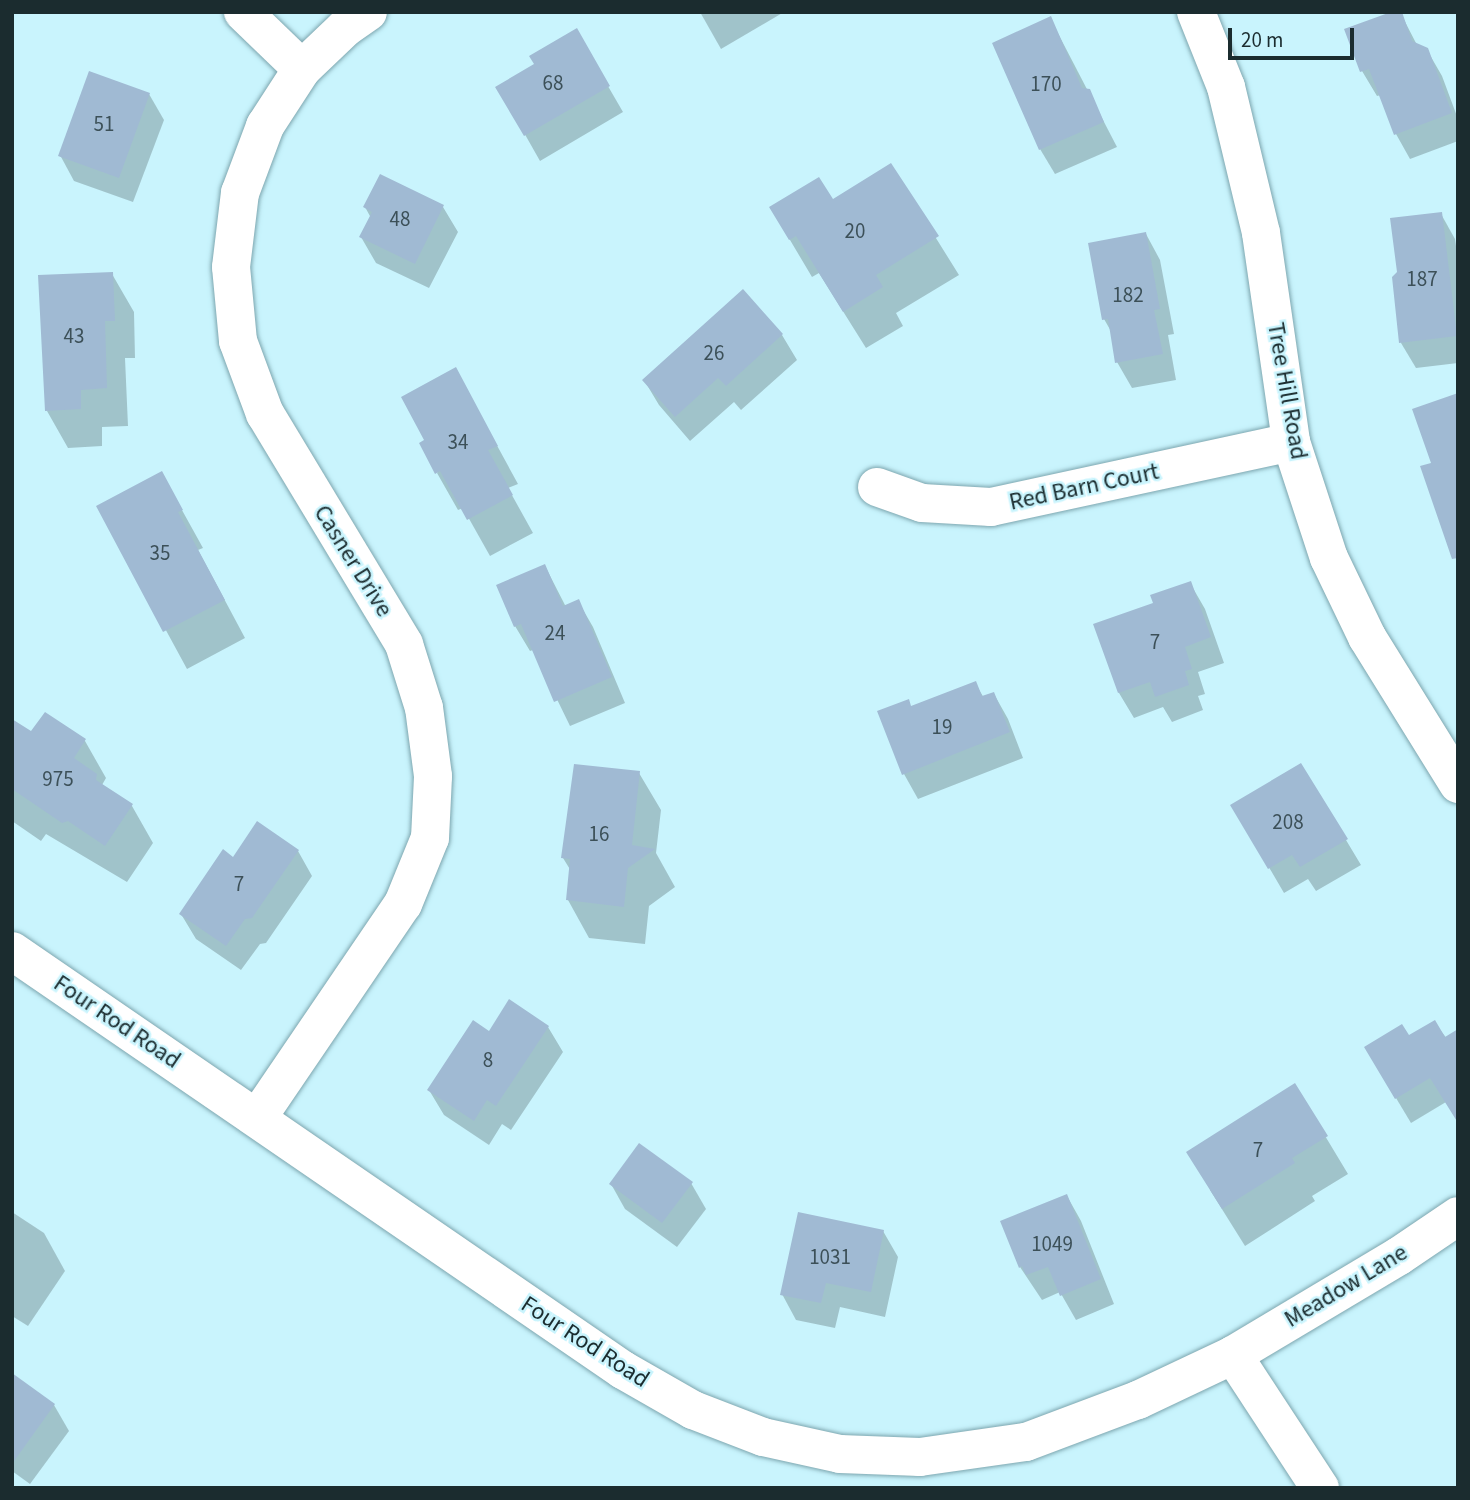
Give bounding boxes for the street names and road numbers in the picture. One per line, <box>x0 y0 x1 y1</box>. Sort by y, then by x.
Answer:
street label: Tree Hill Road <box>1261 320 1313 462</box>
street label: Red Barn Court <box>1007 457 1161 517</box>
street label: Casner Drive <box>307 500 399 622</box>
street label: Four Rod Road <box>48 969 186 1075</box>
street label: Meadow Lane <box>1279 1238 1413 1334</box>
street label: Four Rod Road <box>516 1290 654 1394</box>

